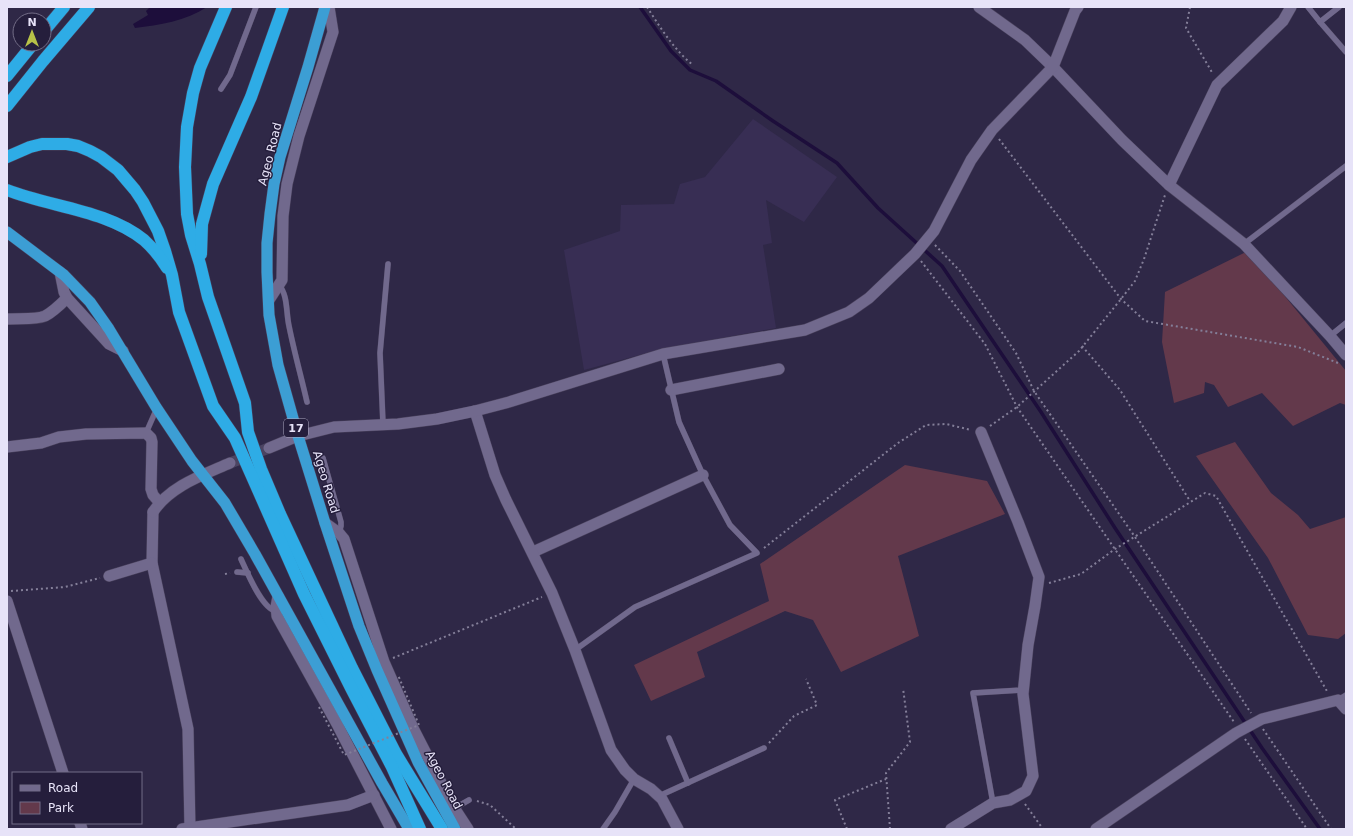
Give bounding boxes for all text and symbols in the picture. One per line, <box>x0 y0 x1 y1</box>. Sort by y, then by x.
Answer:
north arrow <box>12 12 52 52</box>
text: N <box>27 16 37 29</box>
street label: Ageo Road <box>255 121 285 187</box>
road number: 17 <box>284 419 308 437</box>
street label: Ageo Road <box>310 449 342 515</box>
street label: Ageo Road <box>423 748 465 812</box>
legend <box>12 772 142 824</box>
text: Road <box>48 781 78 795</box>
text: Park <box>48 801 74 815</box>

